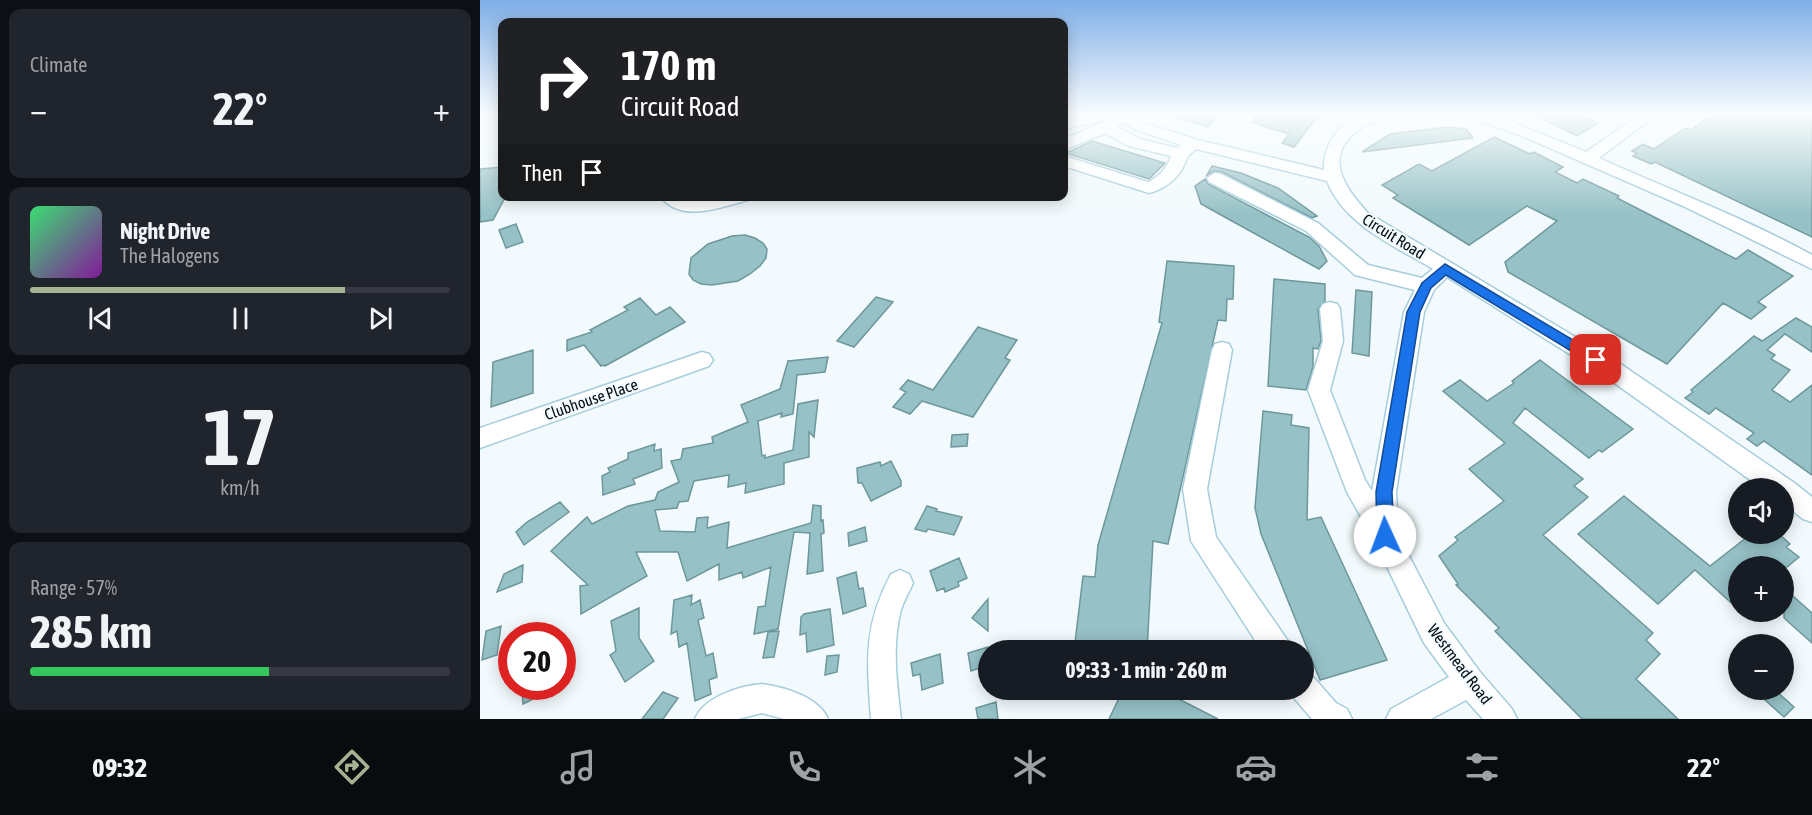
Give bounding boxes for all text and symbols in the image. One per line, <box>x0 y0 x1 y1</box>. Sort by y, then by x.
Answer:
text: 170 m <box>621 41 716 89</box>
icon: right <box>522 42 600 120</box>
text: Climate <box>30 53 87 76</box>
text: 22° <box>213 83 267 135</box>
text: − <box>30 90 47 128</box>
text: + <box>433 90 450 128</box>
text: Circuit Road <box>621 91 740 122</box>
icon: arrive <box>575 156 608 189</box>
text: Then <box>522 160 563 186</box>
street label: Circuit Road <box>1359 210 1429 262</box>
text: Night Drive <box>120 218 210 244</box>
text: The Halogens <box>120 244 219 267</box>
icon: previous <box>84 302 117 335</box>
icon: pause <box>224 302 257 335</box>
icon: next <box>364 302 397 335</box>
pin <box>1570 334 1621 385</box>
icon: arrive <box>1579 343 1612 376</box>
street label: Clubhouse Place <box>542 375 640 423</box>
text: 17 <box>203 392 277 482</box>
text: km/h <box>220 476 260 499</box>
map controls <box>1728 478 1794 700</box>
button: sound <box>1728 478 1794 544</box>
position arrow <box>1353 504 1417 568</box>
button: + <box>1728 556 1794 622</box>
text: Range · 57% <box>30 576 117 599</box>
text: 285 km <box>30 606 152 658</box>
street label: Westmead Road <box>1424 621 1496 707</box>
speed limit sign: 20 <box>498 622 576 700</box>
button: − <box>1728 634 1794 700</box>
text: 09:33 · 1 min · 260 m <box>1065 657 1227 683</box>
icon: directions <box>331 746 373 788</box>
icon: music <box>557 746 599 788</box>
icon: phone <box>783 746 825 788</box>
icon: climate <box>1009 746 1051 788</box>
icon: car <box>1235 746 1277 788</box>
icon: filters <box>1461 746 1503 788</box>
text: 09:32 <box>92 752 148 783</box>
text: 22° <box>1687 752 1720 783</box>

